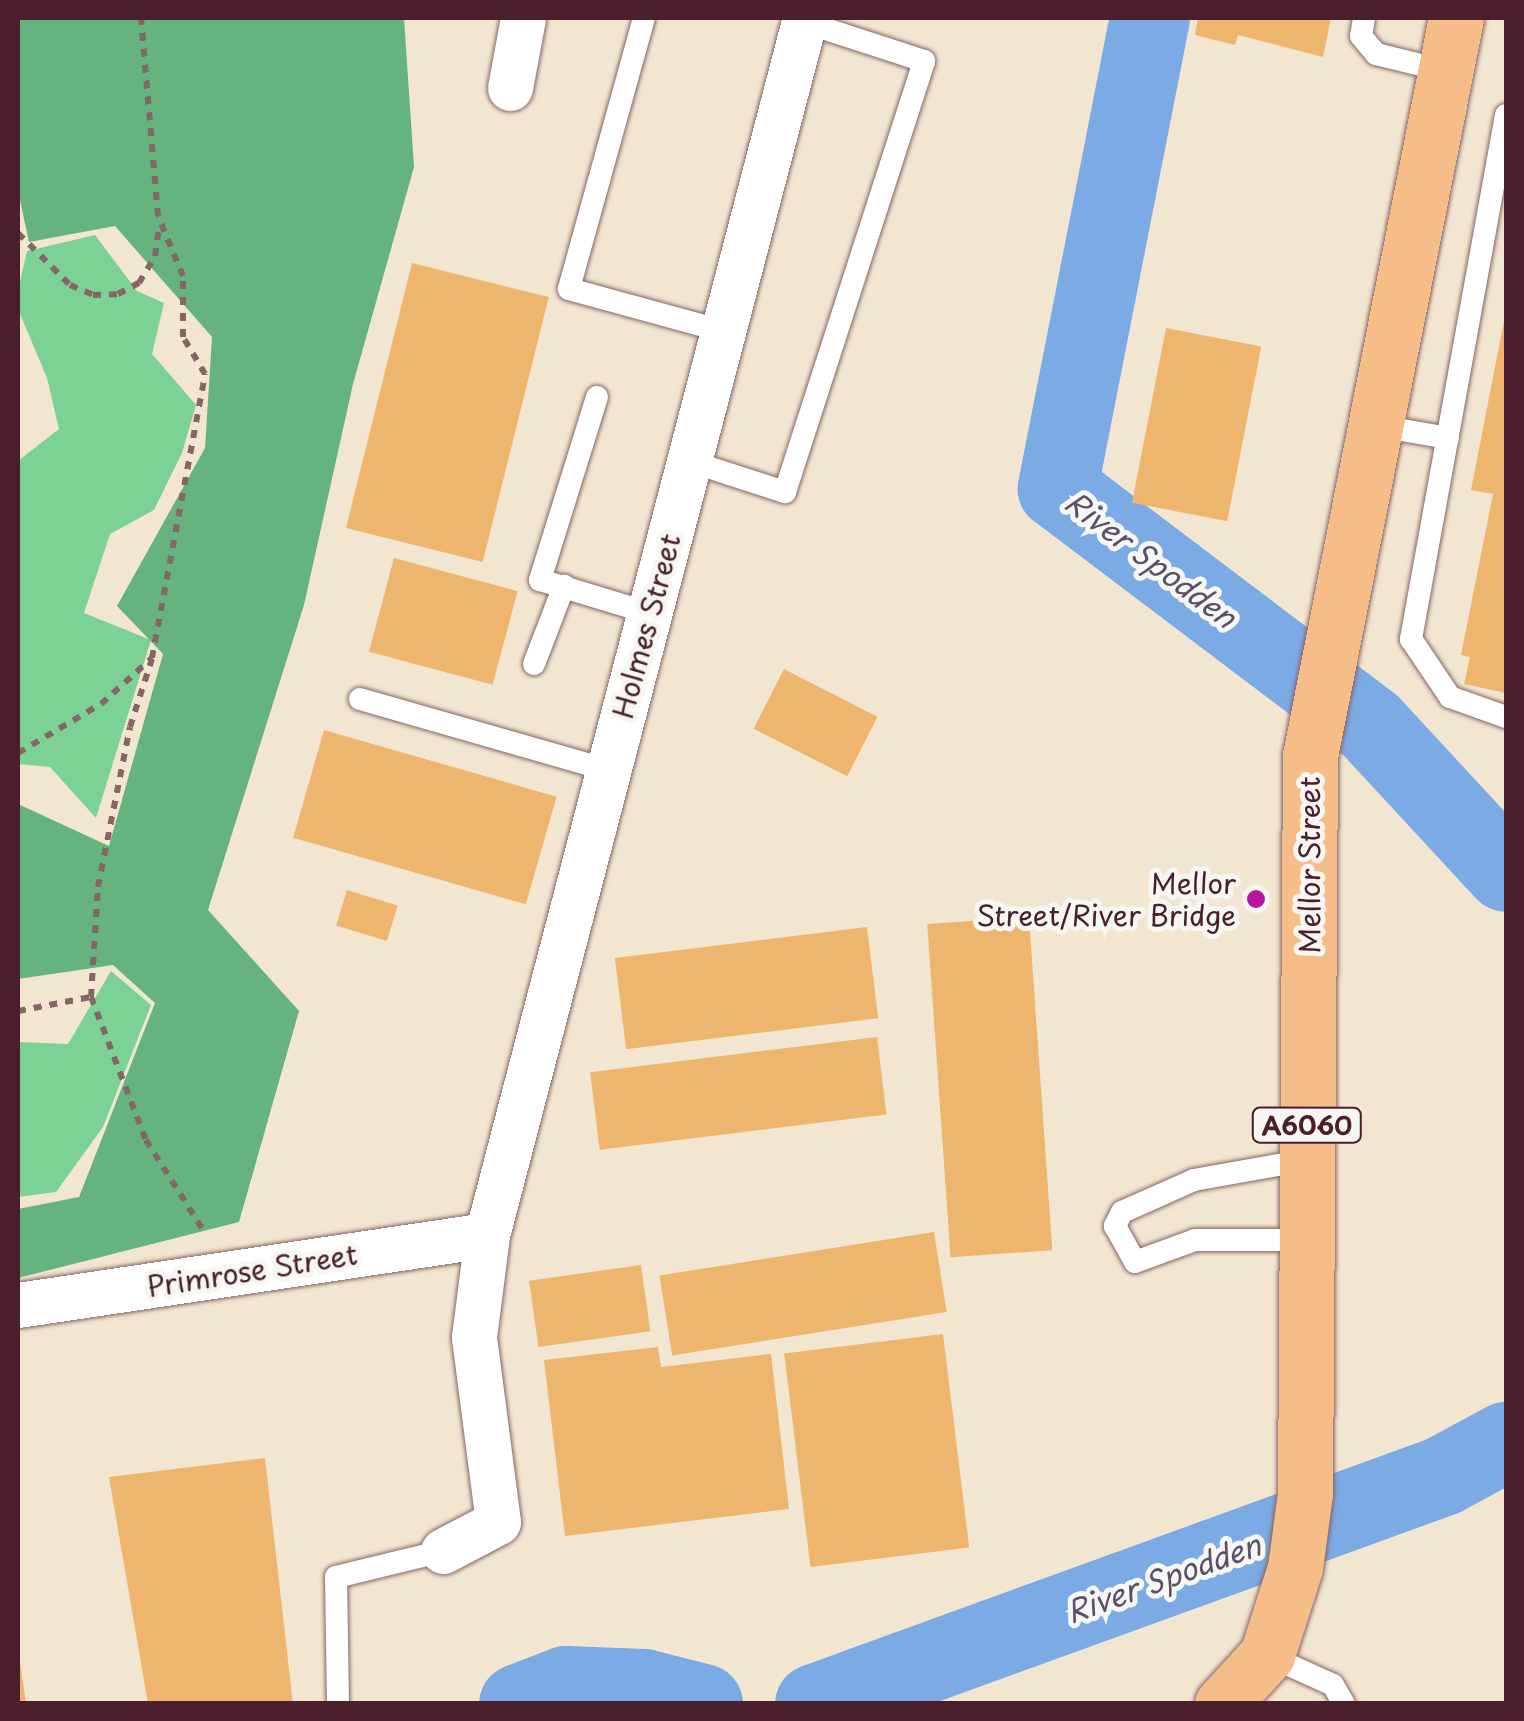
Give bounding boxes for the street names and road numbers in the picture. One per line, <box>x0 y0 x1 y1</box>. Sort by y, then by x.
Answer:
street label: Holmes Street <box>605 529 687 723</box>
street label: Mellor Street <box>1292 776 1326 954</box>
road number: A6060 <box>1250 1105 1364 1145</box>
street label: Primrose Street <box>145 1237 359 1303</box>

